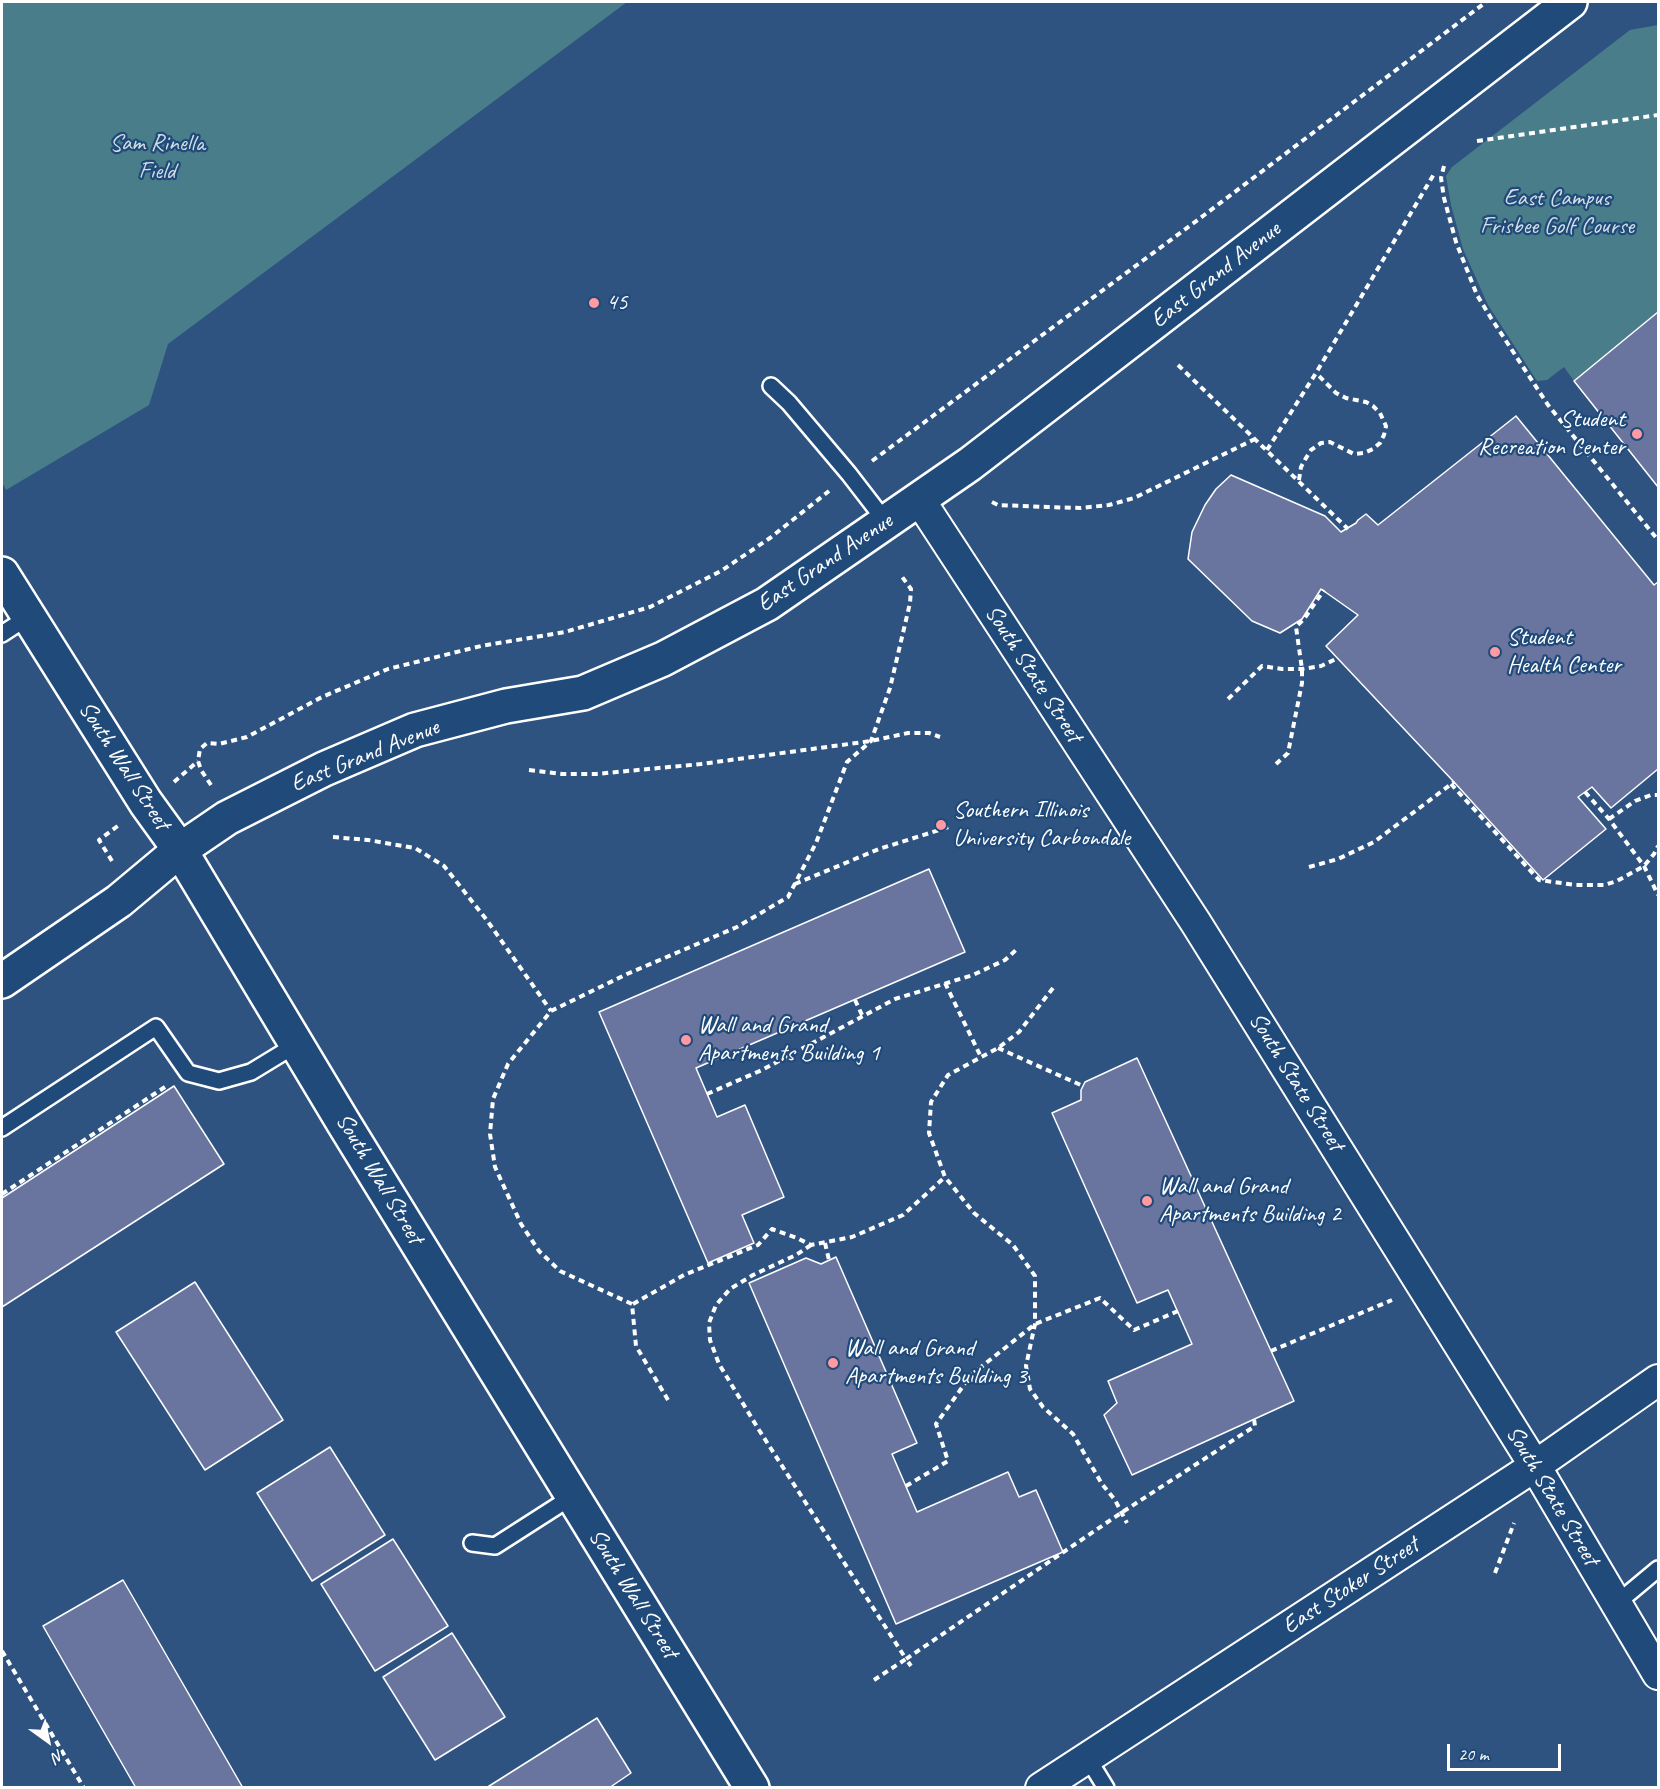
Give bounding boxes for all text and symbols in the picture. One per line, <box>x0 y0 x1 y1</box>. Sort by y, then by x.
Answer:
park label: Sam Rinella Field <box>109 130 205 186</box>
park label: East Campus Frisbee Golf Course <box>1480 185 1634 241</box>
street label: East Grand Avenue <box>1145 215 1287 335</box>
place label: 45 <box>606 289 628 317</box>
marker: 45 <box>587 296 601 310</box>
place label: Student Recreation Center <box>1478 406 1625 462</box>
marker: Student Recreation Center <box>1630 427 1644 441</box>
street label: East Grand Avenue <box>752 507 898 619</box>
street label: South State Street <box>978 600 1088 748</box>
place label: Student Health Center <box>1507 624 1621 680</box>
marker: Student Health Center <box>1488 645 1502 659</box>
street label: South Wall Street <box>72 696 176 836</box>
street label: East Grand Avenue <box>287 713 443 799</box>
place label: Southern Illinois University Carbondale <box>953 797 1130 853</box>
marker: Southern Illinois University Carbondale <box>934 818 948 832</box>
street label: South State Street <box>1242 1007 1350 1157</box>
place label: Wall and Grand Apartments Building 1 <box>698 1012 880 1068</box>
marker: Wall and Grand Apartments Building 1 <box>679 1033 693 1047</box>
street label: South Wall Street <box>329 1108 429 1250</box>
place label: Wall and Grand Apartments Building 2 <box>1159 1173 1341 1229</box>
marker: Wall and Grand Apartments Building 2 <box>1140 1194 1154 1208</box>
place label: Wall and Grand Apartments Building 3 <box>845 1335 1027 1391</box>
marker: Wall and Grand Apartments Building 3 <box>826 1356 840 1370</box>
street label: South State Street <box>1499 1421 1605 1571</box>
street label: South Wall Street <box>582 1524 684 1664</box>
street label: East Stoker Street <box>1277 1531 1425 1641</box>
north arrow <box>18 1711 78 1771</box>
scale bar <box>1450 1732 1564 1770</box>
text: 20 m <box>1458 1743 1489 1765</box>
text: N <box>48 1745 67 1767</box>

